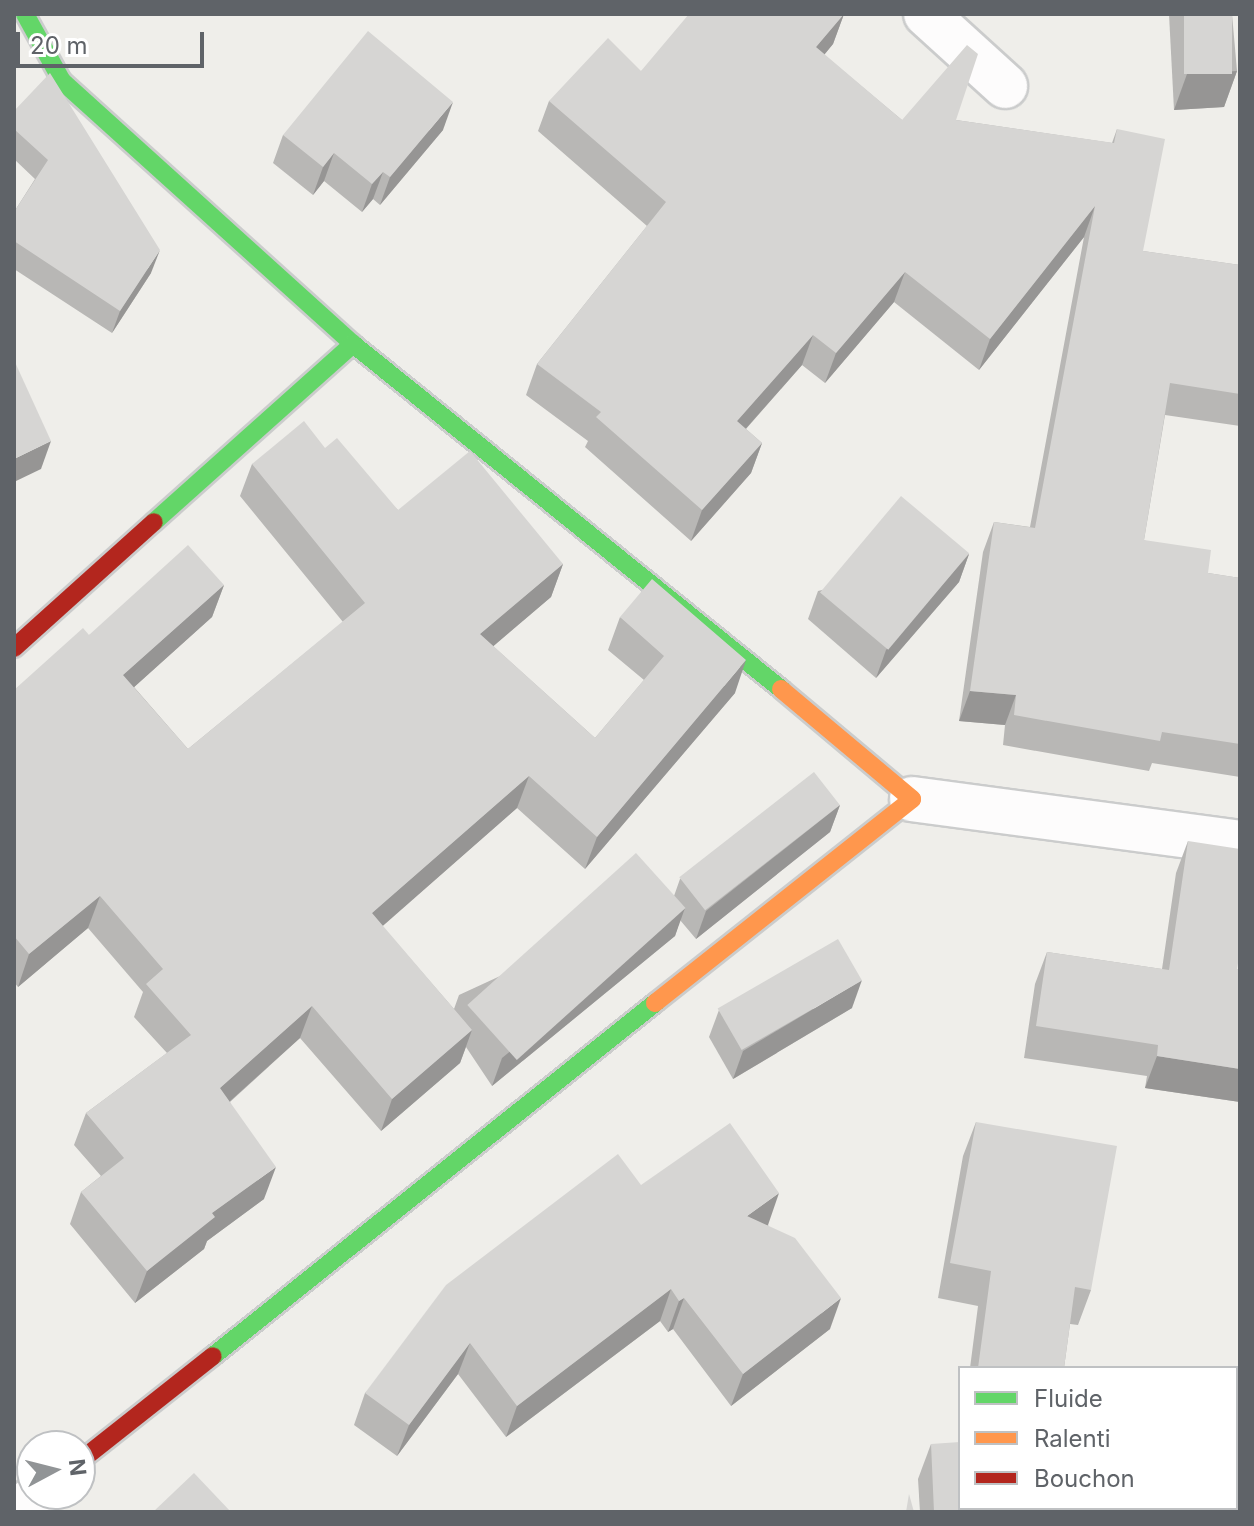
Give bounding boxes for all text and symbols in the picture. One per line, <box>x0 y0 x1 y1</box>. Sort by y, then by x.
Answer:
scale bar <box>20 16 208 66</box>
text: 20 m <box>30 31 88 60</box>
legend <box>958 1366 1238 1510</box>
text: Fluide <box>1034 1384 1103 1413</box>
text: Ralenti <box>1034 1424 1110 1453</box>
north arrow <box>16 1430 96 1510</box>
text: N <box>64 1457 92 1477</box>
text: Bouchon <box>1034 1464 1135 1493</box>

